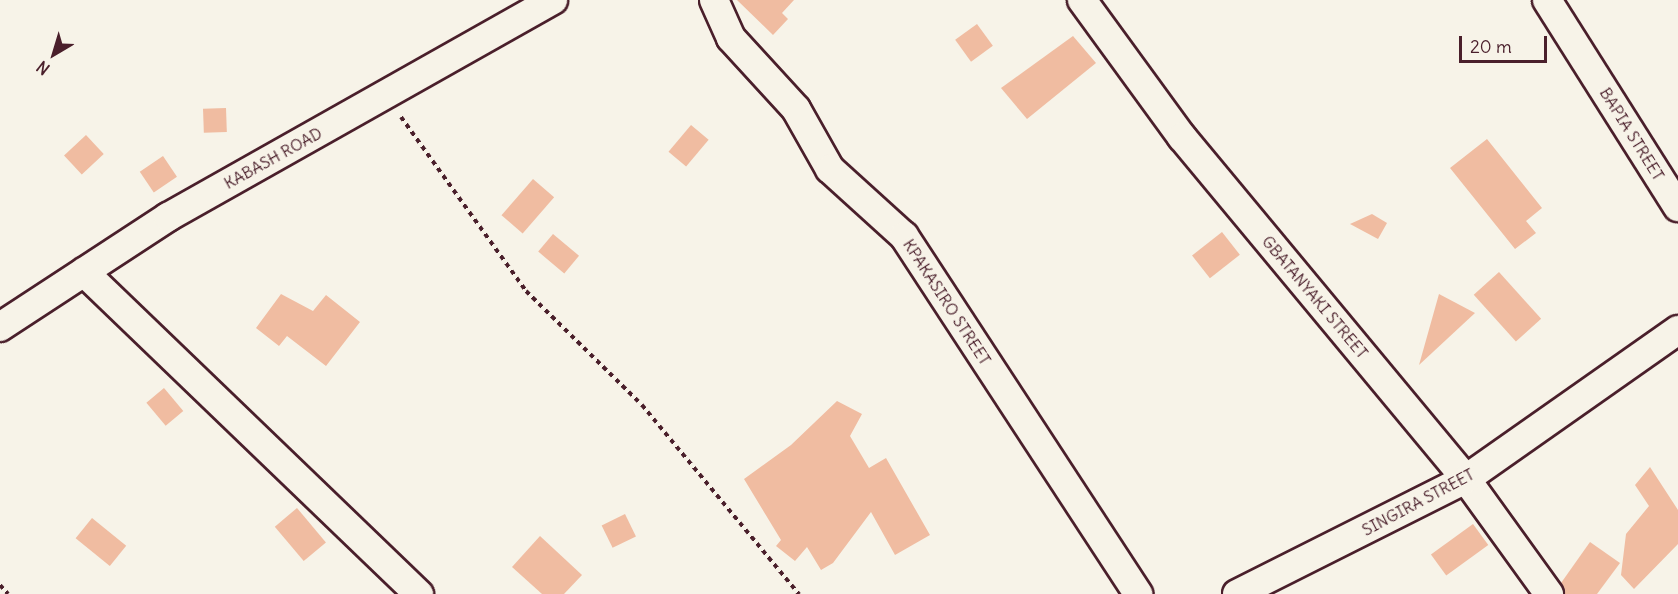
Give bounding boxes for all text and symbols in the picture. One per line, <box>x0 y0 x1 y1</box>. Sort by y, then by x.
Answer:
north arrow <box>24 24 84 84</box>
scale bar <box>1462 24 1550 62</box>
text: 20 m <box>1470 35 1512 58</box>
text: N <box>32 57 53 79</box>
street label: BAPIA STREET <box>1596 84 1668 184</box>
street label: KABASH ROAD <box>221 123 325 193</box>
street label: GBATANYAKI STREET <box>1258 232 1372 362</box>
street label: KPAKASIRO STREET <box>899 235 995 369</box>
street label: SINGIRA STREET <box>1359 464 1477 540</box>

